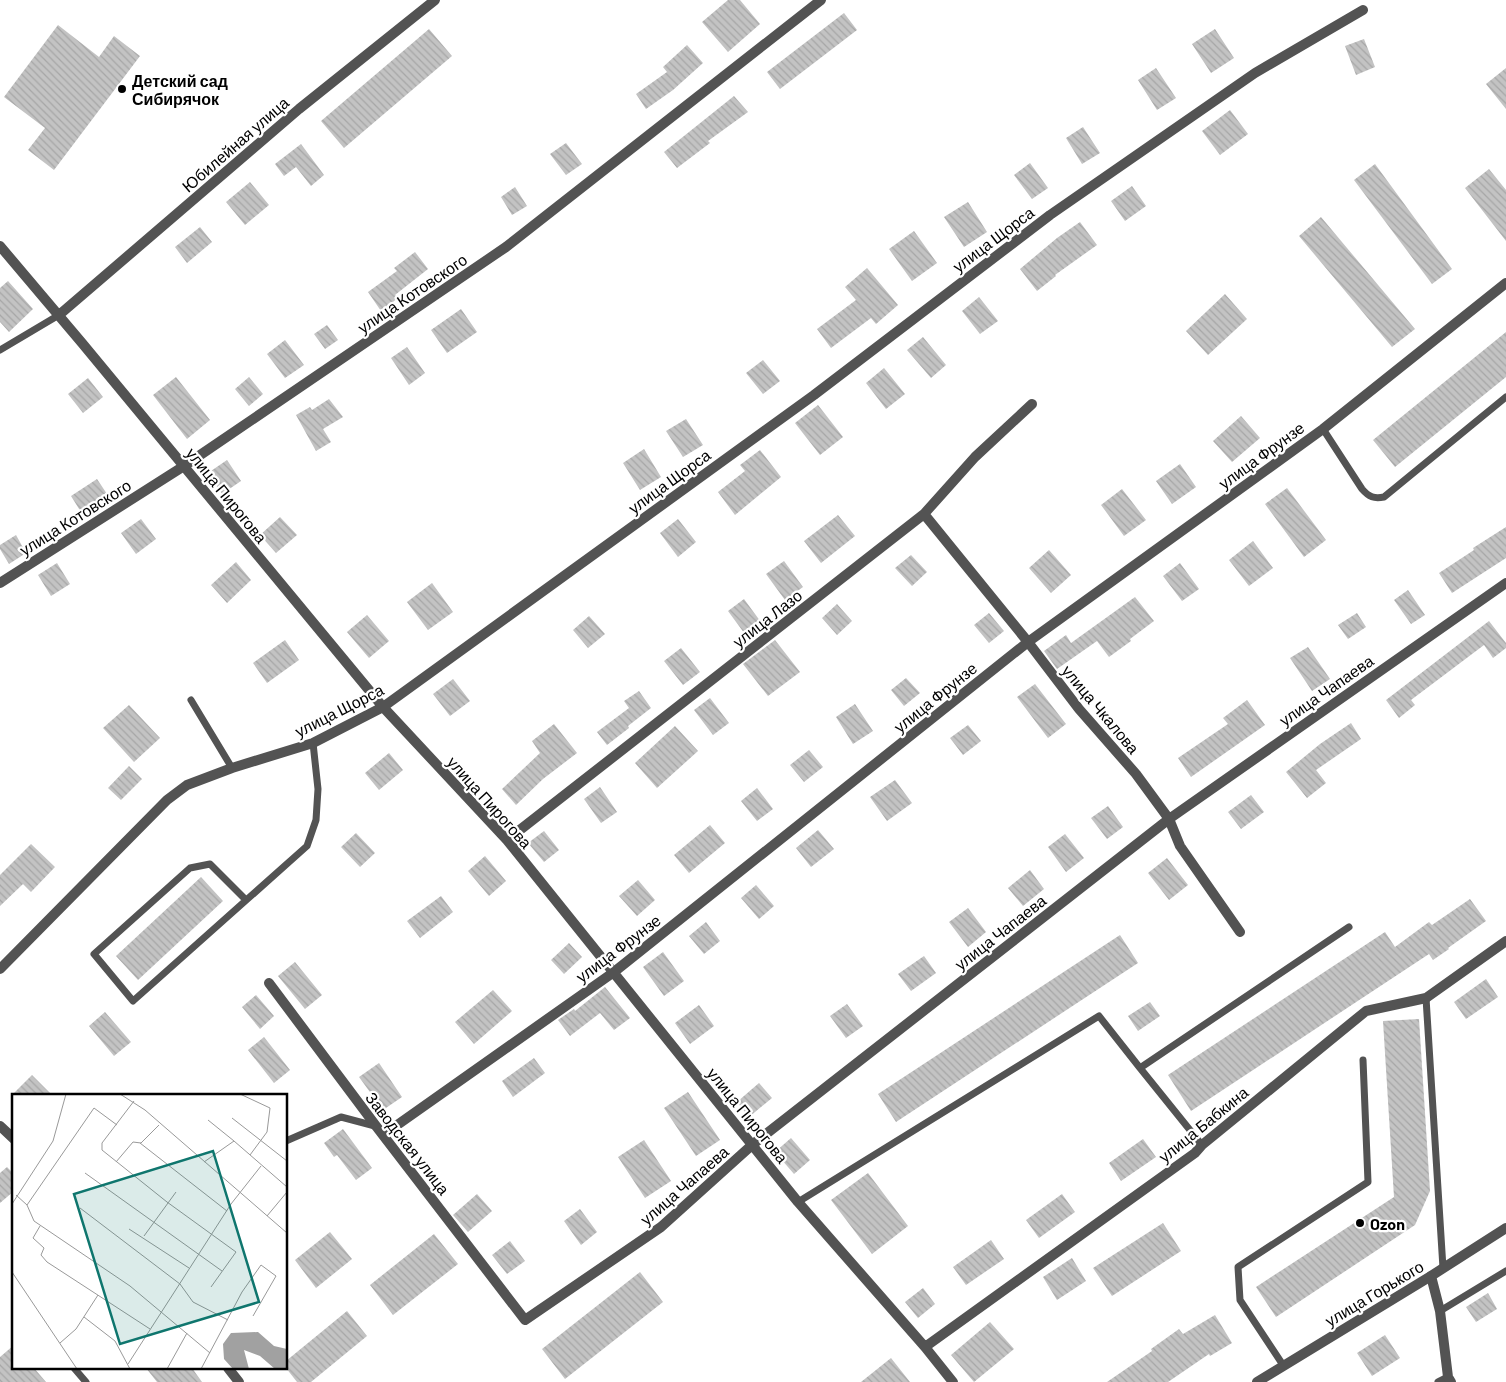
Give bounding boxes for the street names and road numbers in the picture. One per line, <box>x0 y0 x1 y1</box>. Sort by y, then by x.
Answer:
street label: Юбилейная улица <box>178 92 292 195</box>
street label: улица Щорса <box>949 202 1037 276</box>
street label: улица Котовского <box>354 249 470 337</box>
street label: улица Фрунзе <box>1215 418 1308 492</box>
street label: улица Пирогова <box>183 444 271 547</box>
street label: улица Щорса <box>624 445 714 517</box>
street label: улица Котовского <box>16 475 134 559</box>
street label: улица Лазо <box>729 585 805 651</box>
street label: улица Чапаева <box>1275 650 1377 729</box>
street label: улица Фрунзе <box>890 658 980 736</box>
street label: улица Чкалова <box>1058 661 1144 757</box>
street label: улица Щорса <box>292 680 387 740</box>
street label: улица Пирогова <box>444 752 536 852</box>
street label: улица Чапаева <box>951 890 1049 973</box>
street label: улица Фрунзе <box>572 910 664 986</box>
street label: улица Пирогова <box>704 1064 792 1167</box>
street label: улица Бабкина <box>1155 1082 1252 1166</box>
street label: Заводская улица <box>362 1088 454 1198</box>
street label: улица Чапаева <box>636 1142 732 1228</box>
street label: улица Горького <box>1321 1256 1427 1330</box>

